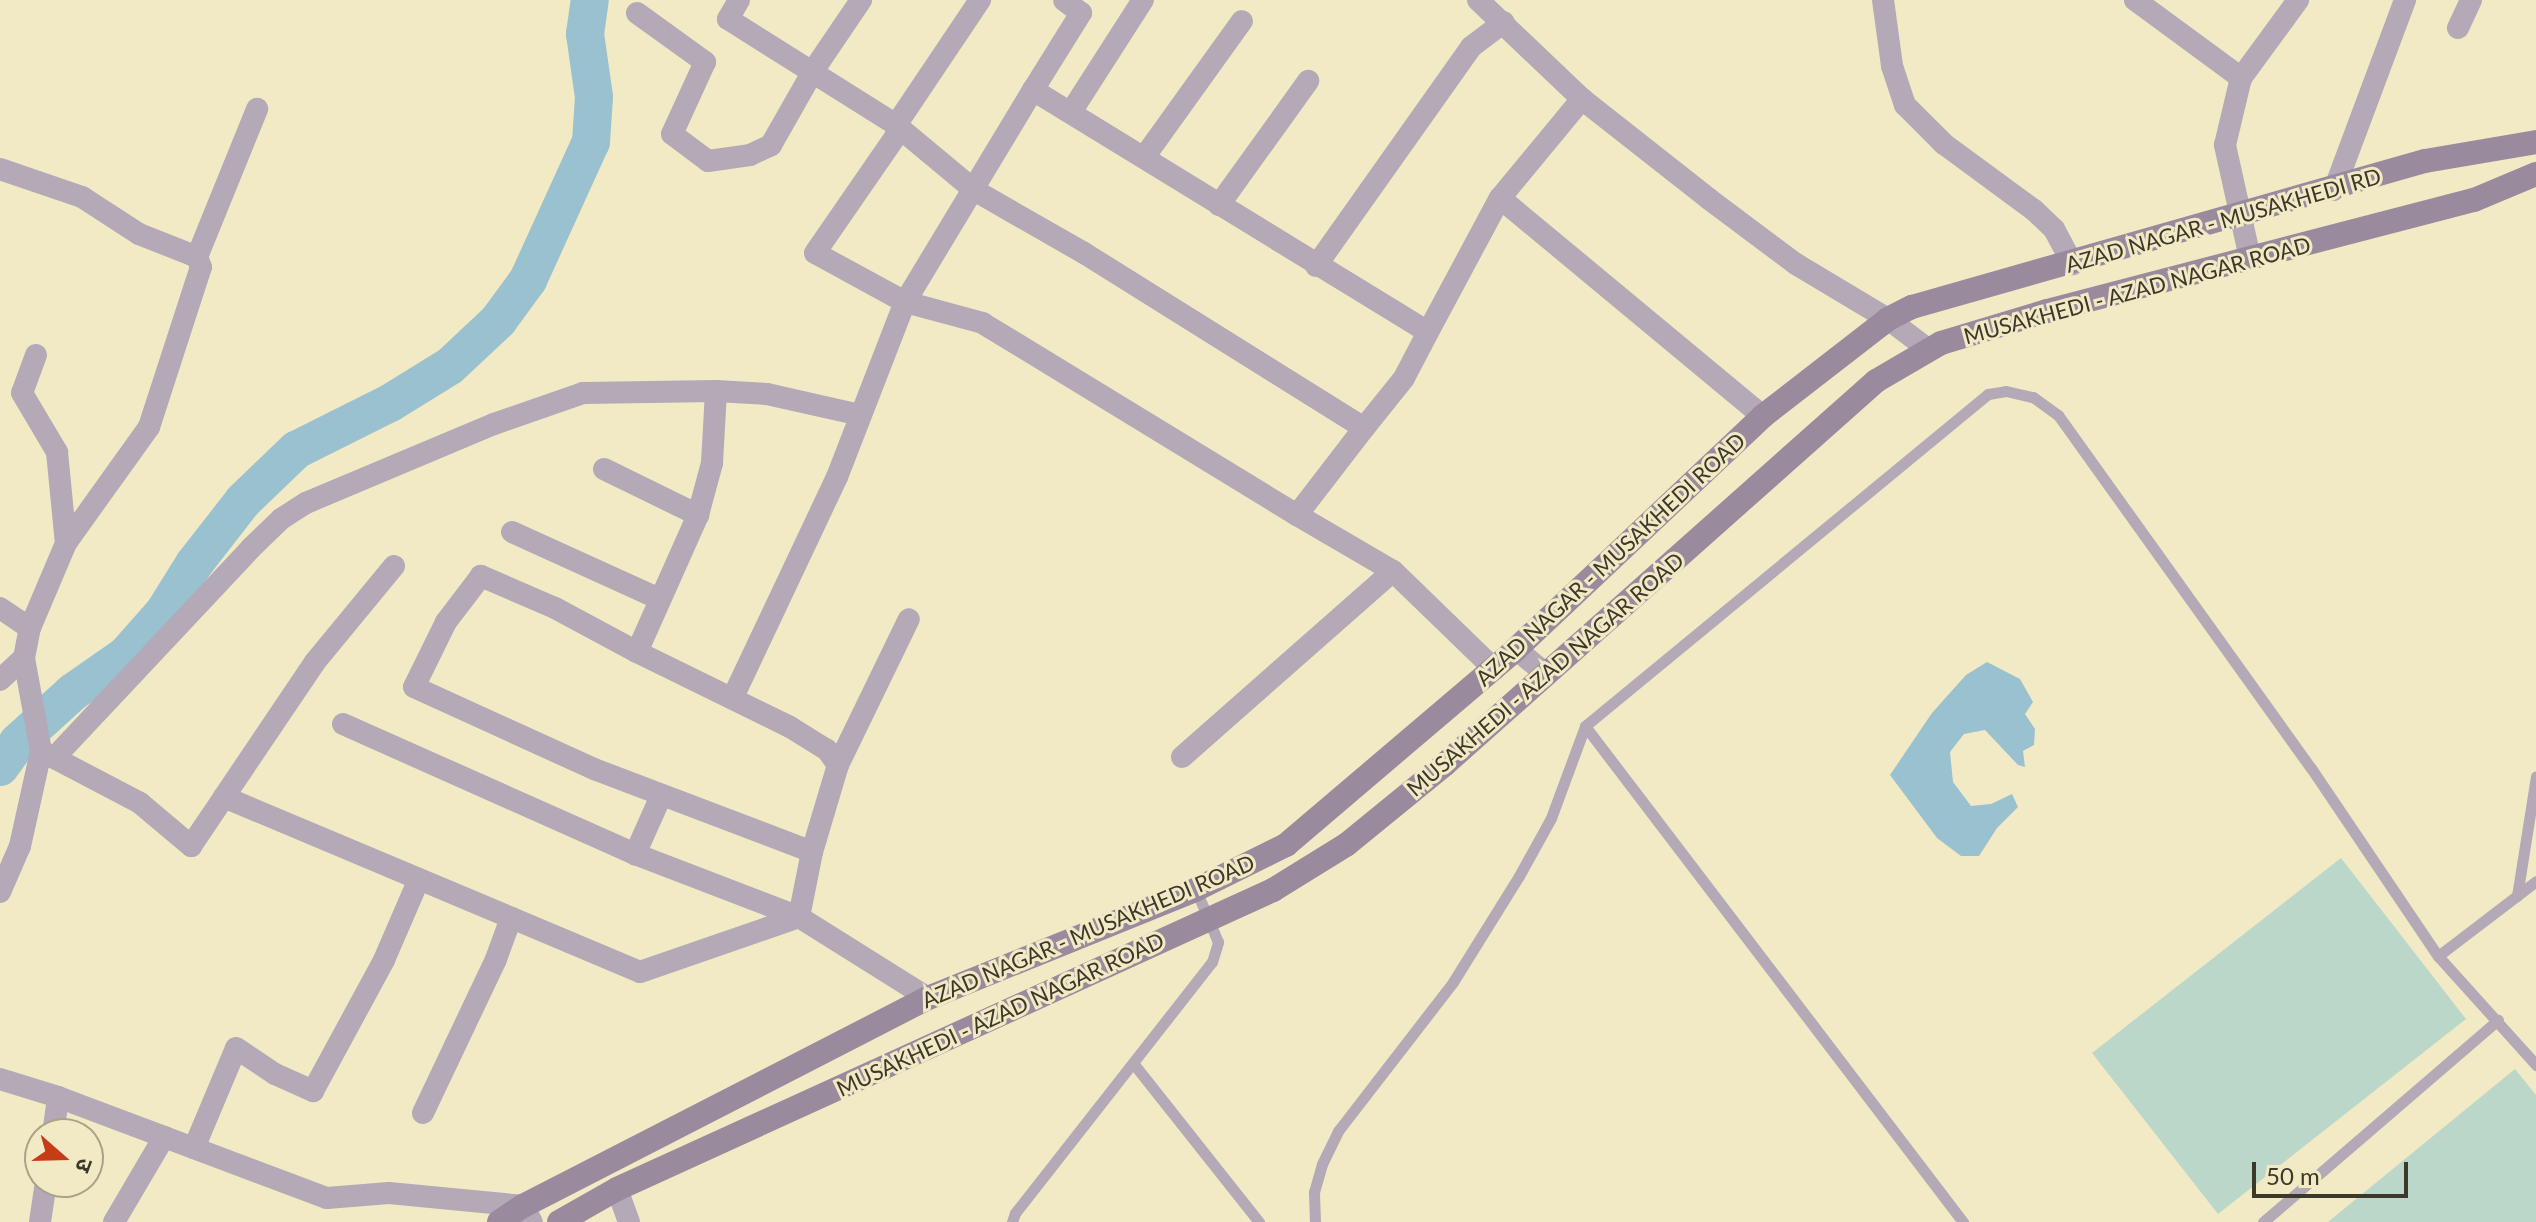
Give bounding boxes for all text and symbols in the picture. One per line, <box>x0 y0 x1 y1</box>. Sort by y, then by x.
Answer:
street label: AZAD NAGAR - MUSAKHEDI RD <box>2062 162 2384 278</box>
street label: MUSAKHEDI - AZAD NAGAR ROAD <box>1960 231 2314 349</box>
street label: AZAD NAGAR - MUSAKHEDI ROAD <box>1470 427 1750 691</box>
street label: MUSAKHEDI - AZAD NAGAR ROAD <box>1401 546 1689 802</box>
street label: AZAD NAGAR - MUSAKHEDI ROAD <box>918 849 1258 1013</box>
street label: MUSAKHEDI - AZAD NAGAR ROAD <box>832 926 1168 1102</box>
north arrow <box>24 1118 104 1198</box>
scale bar <box>2256 1146 2412 1196</box>
text: उ <box>70 1155 100 1176</box>
text: 50 m <box>2266 1161 2320 1190</box>

